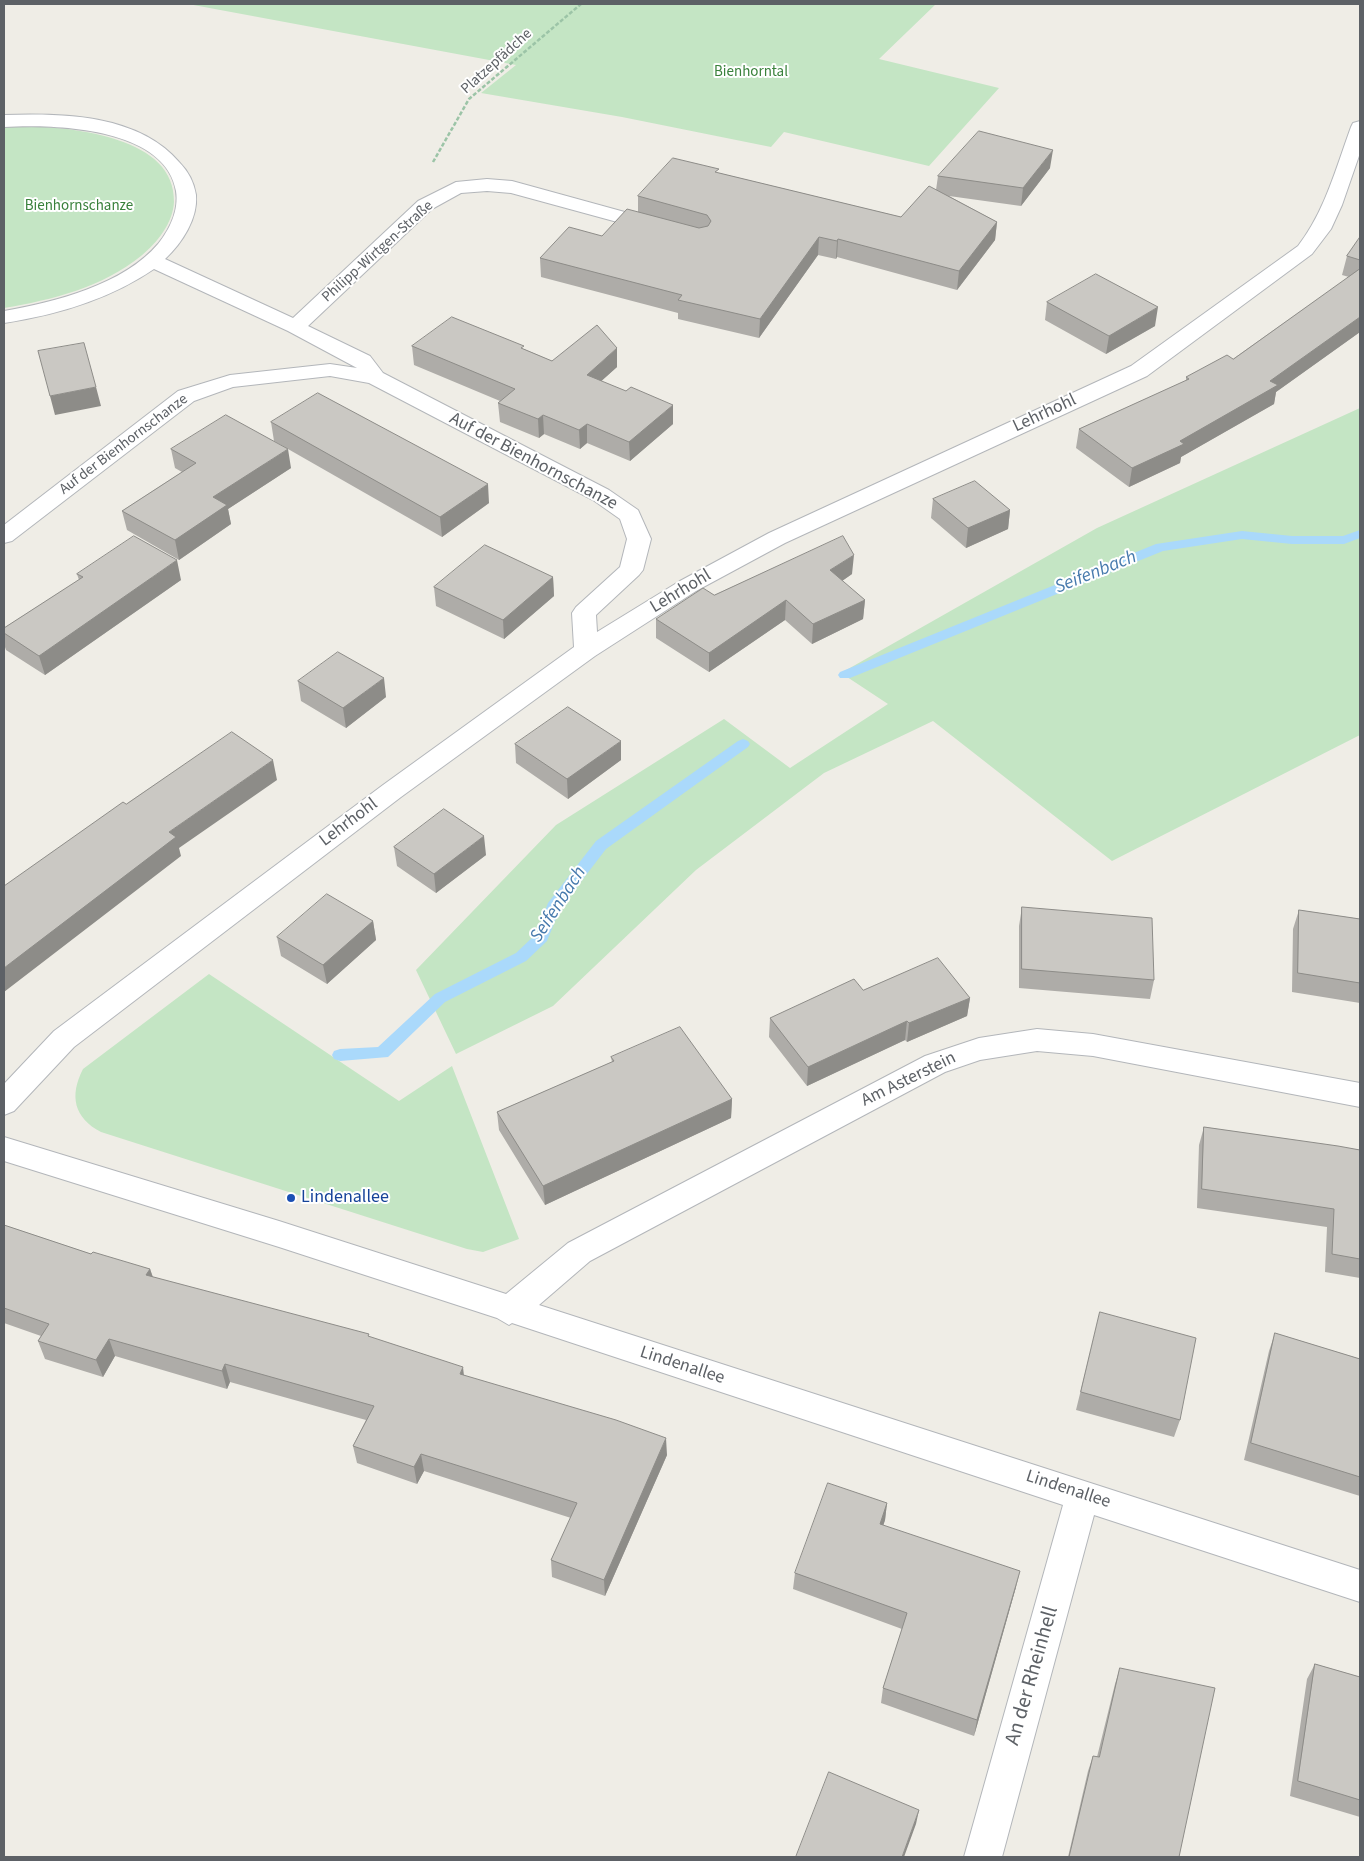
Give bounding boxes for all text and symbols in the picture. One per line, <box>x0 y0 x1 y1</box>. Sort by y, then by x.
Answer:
street label: Platzepfädche <box>458 26 536 98</box>
park label: Bienhorntal <box>714 64 788 82</box>
street label: Philipp-Wirtgen-Straße <box>319 197 437 307</box>
park label: Bienhornschanze <box>25 198 133 216</box>
street label: Lehrhohl <box>1010 390 1080 438</box>
street label: Auf der Bienhornschanze <box>56 391 192 499</box>
street label: Auf der Bienhornschanze <box>445 408 621 516</box>
water label: Seifenbach <box>1052 546 1140 600</box>
street label: Lehrhohl <box>647 565 715 619</box>
street label: Lehrhohl <box>316 794 382 852</box>
water label: Seifenbach <box>526 863 592 947</box>
street label: Am Asterstein <box>858 1048 960 1112</box>
place label: Lindenallee <box>301 1187 389 1209</box>
marker: Lindenallee <box>285 1192 297 1204</box>
street label: Lindenallee <box>637 1342 727 1390</box>
street label: Lindenallee <box>1023 1466 1113 1514</box>
street label: An der Rheinhell <box>1001 1603 1065 1749</box>

